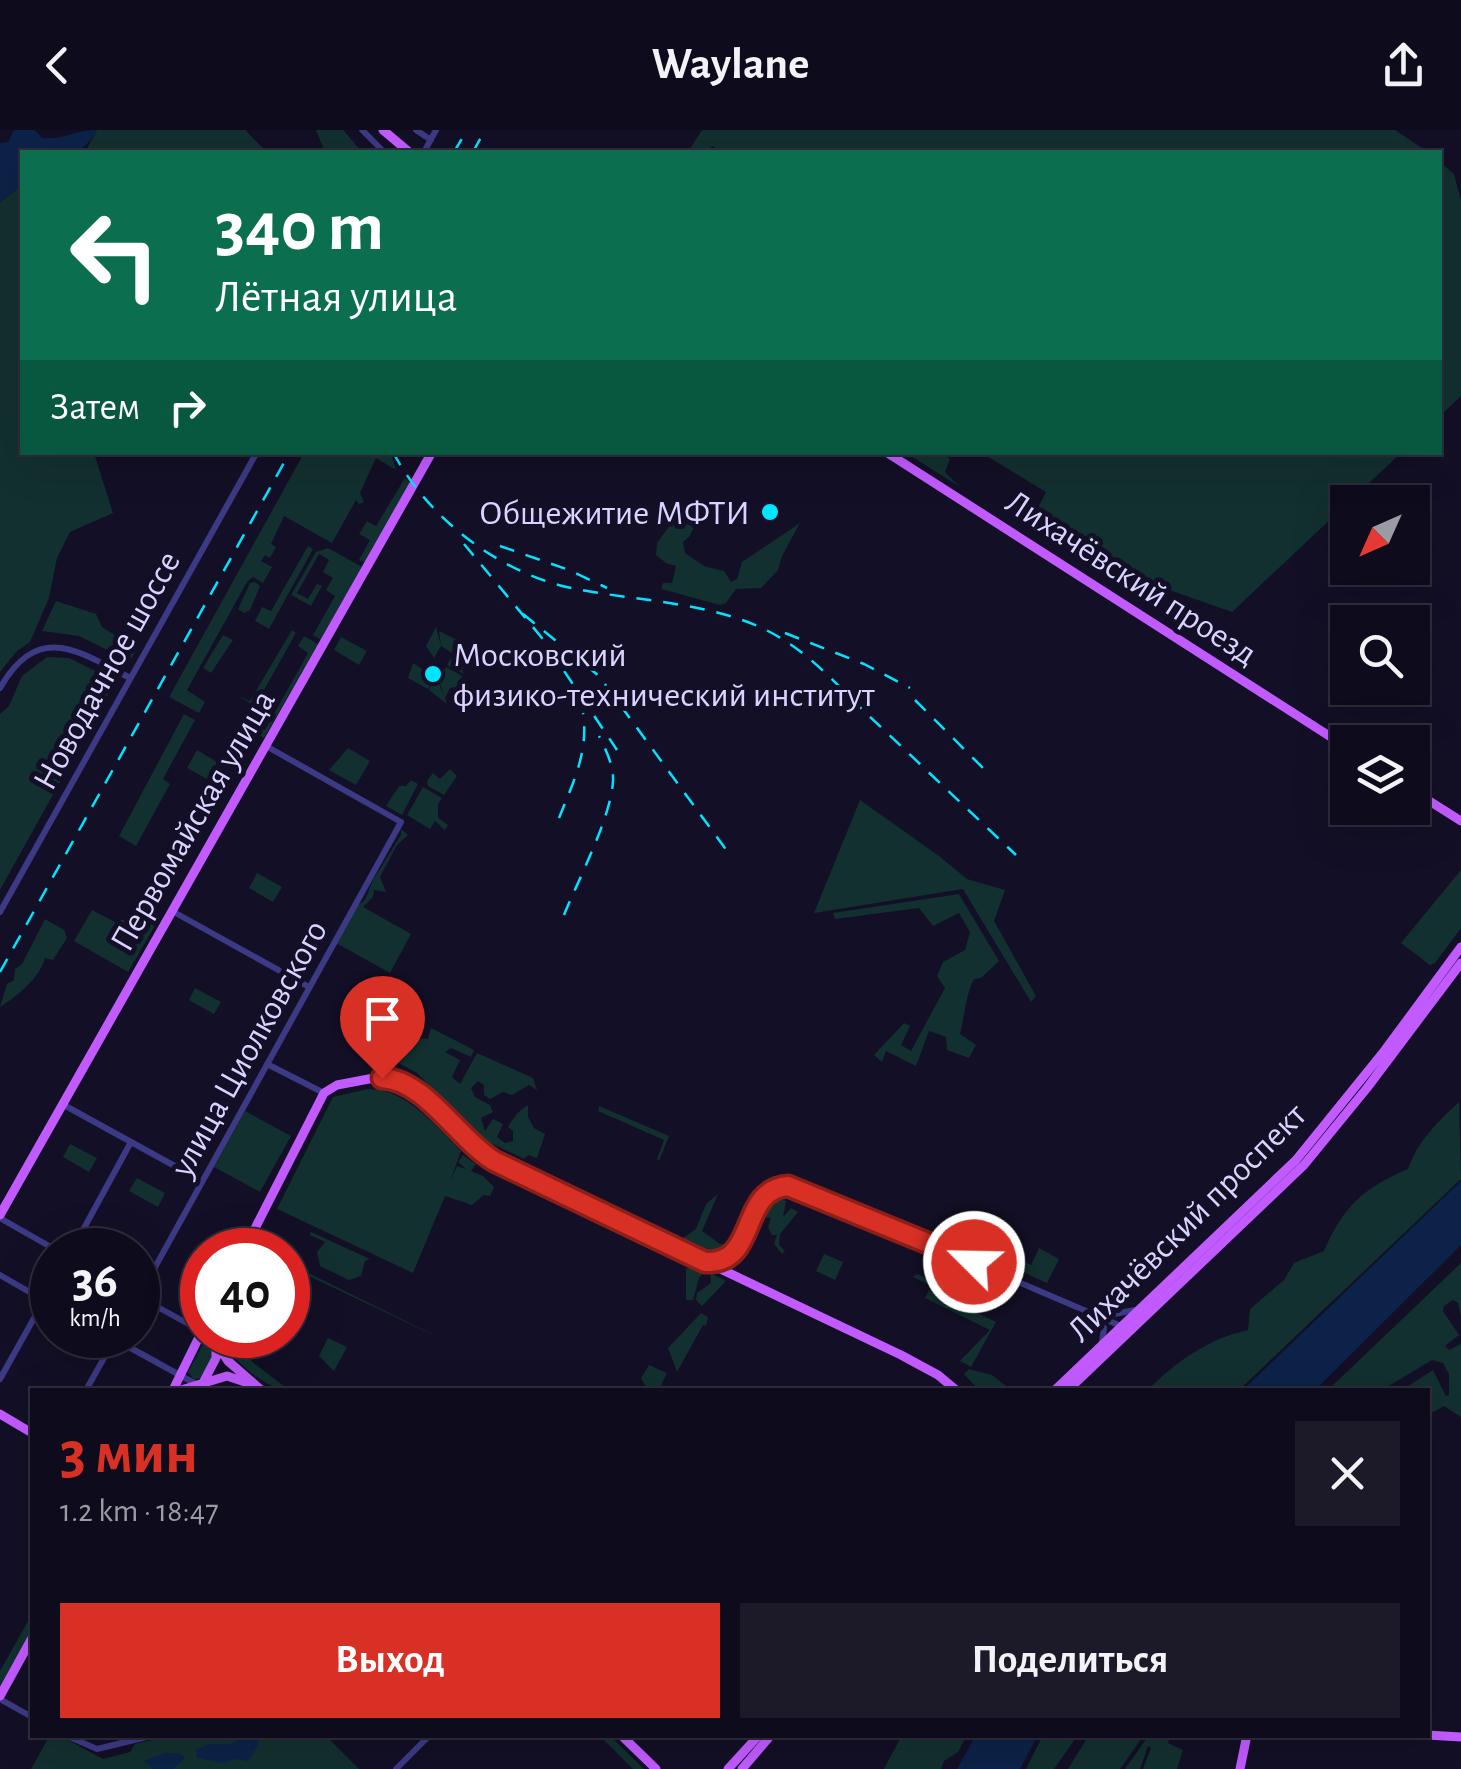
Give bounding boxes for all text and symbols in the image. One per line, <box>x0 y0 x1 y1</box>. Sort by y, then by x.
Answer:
icon: back <box>30 38 85 93</box>
icon: share <box>1376 38 1431 93</box>
text: Waylane <box>652 42 809 87</box>
icon: left <box>50 190 180 320</box>
text: 340 m <box>215 193 384 263</box>
text: Лётная улица <box>215 275 457 320</box>
icon: right <box>160 380 215 435</box>
text: Затем <box>50 389 140 427</box>
street label: Лихачёвский проезд <box>999 484 1263 672</box>
north arrow <box>1330 485 1430 585</box>
map controls <box>1330 485 1430 825</box>
place label: Общежитие МФТИ <box>479 496 750 531</box>
marker: Общежитие МФТИ <box>759 501 781 523</box>
street label: Новодачное шоссе <box>27 546 187 796</box>
button: search <box>1330 605 1430 705</box>
place label: Московский физико-технический институт <box>453 638 875 713</box>
marker: Московский физико-технический институт <box>422 663 444 685</box>
street label: Первомайская улица <box>104 684 282 957</box>
button: layers <box>1330 725 1430 825</box>
street label: улица Циолковского <box>164 915 334 1184</box>
pin <box>340 976 425 1079</box>
icon: arrive <box>355 991 410 1046</box>
street label: Лихачёвский проспект <box>1061 1097 1313 1349</box>
position arrow <box>922 1210 1026 1314</box>
speed limit sign: 40 <box>180 1228 310 1358</box>
text: 36 <box>72 1256 118 1306</box>
text: km/h <box>69 1306 121 1331</box>
button: close <box>1295 1421 1400 1526</box>
text: 3 мин <box>60 1424 198 1484</box>
text: 1.2 km · 18:47 <box>60 1495 219 1527</box>
button: Выход <box>60 1603 720 1718</box>
button: Поделиться <box>740 1603 1400 1718</box>

